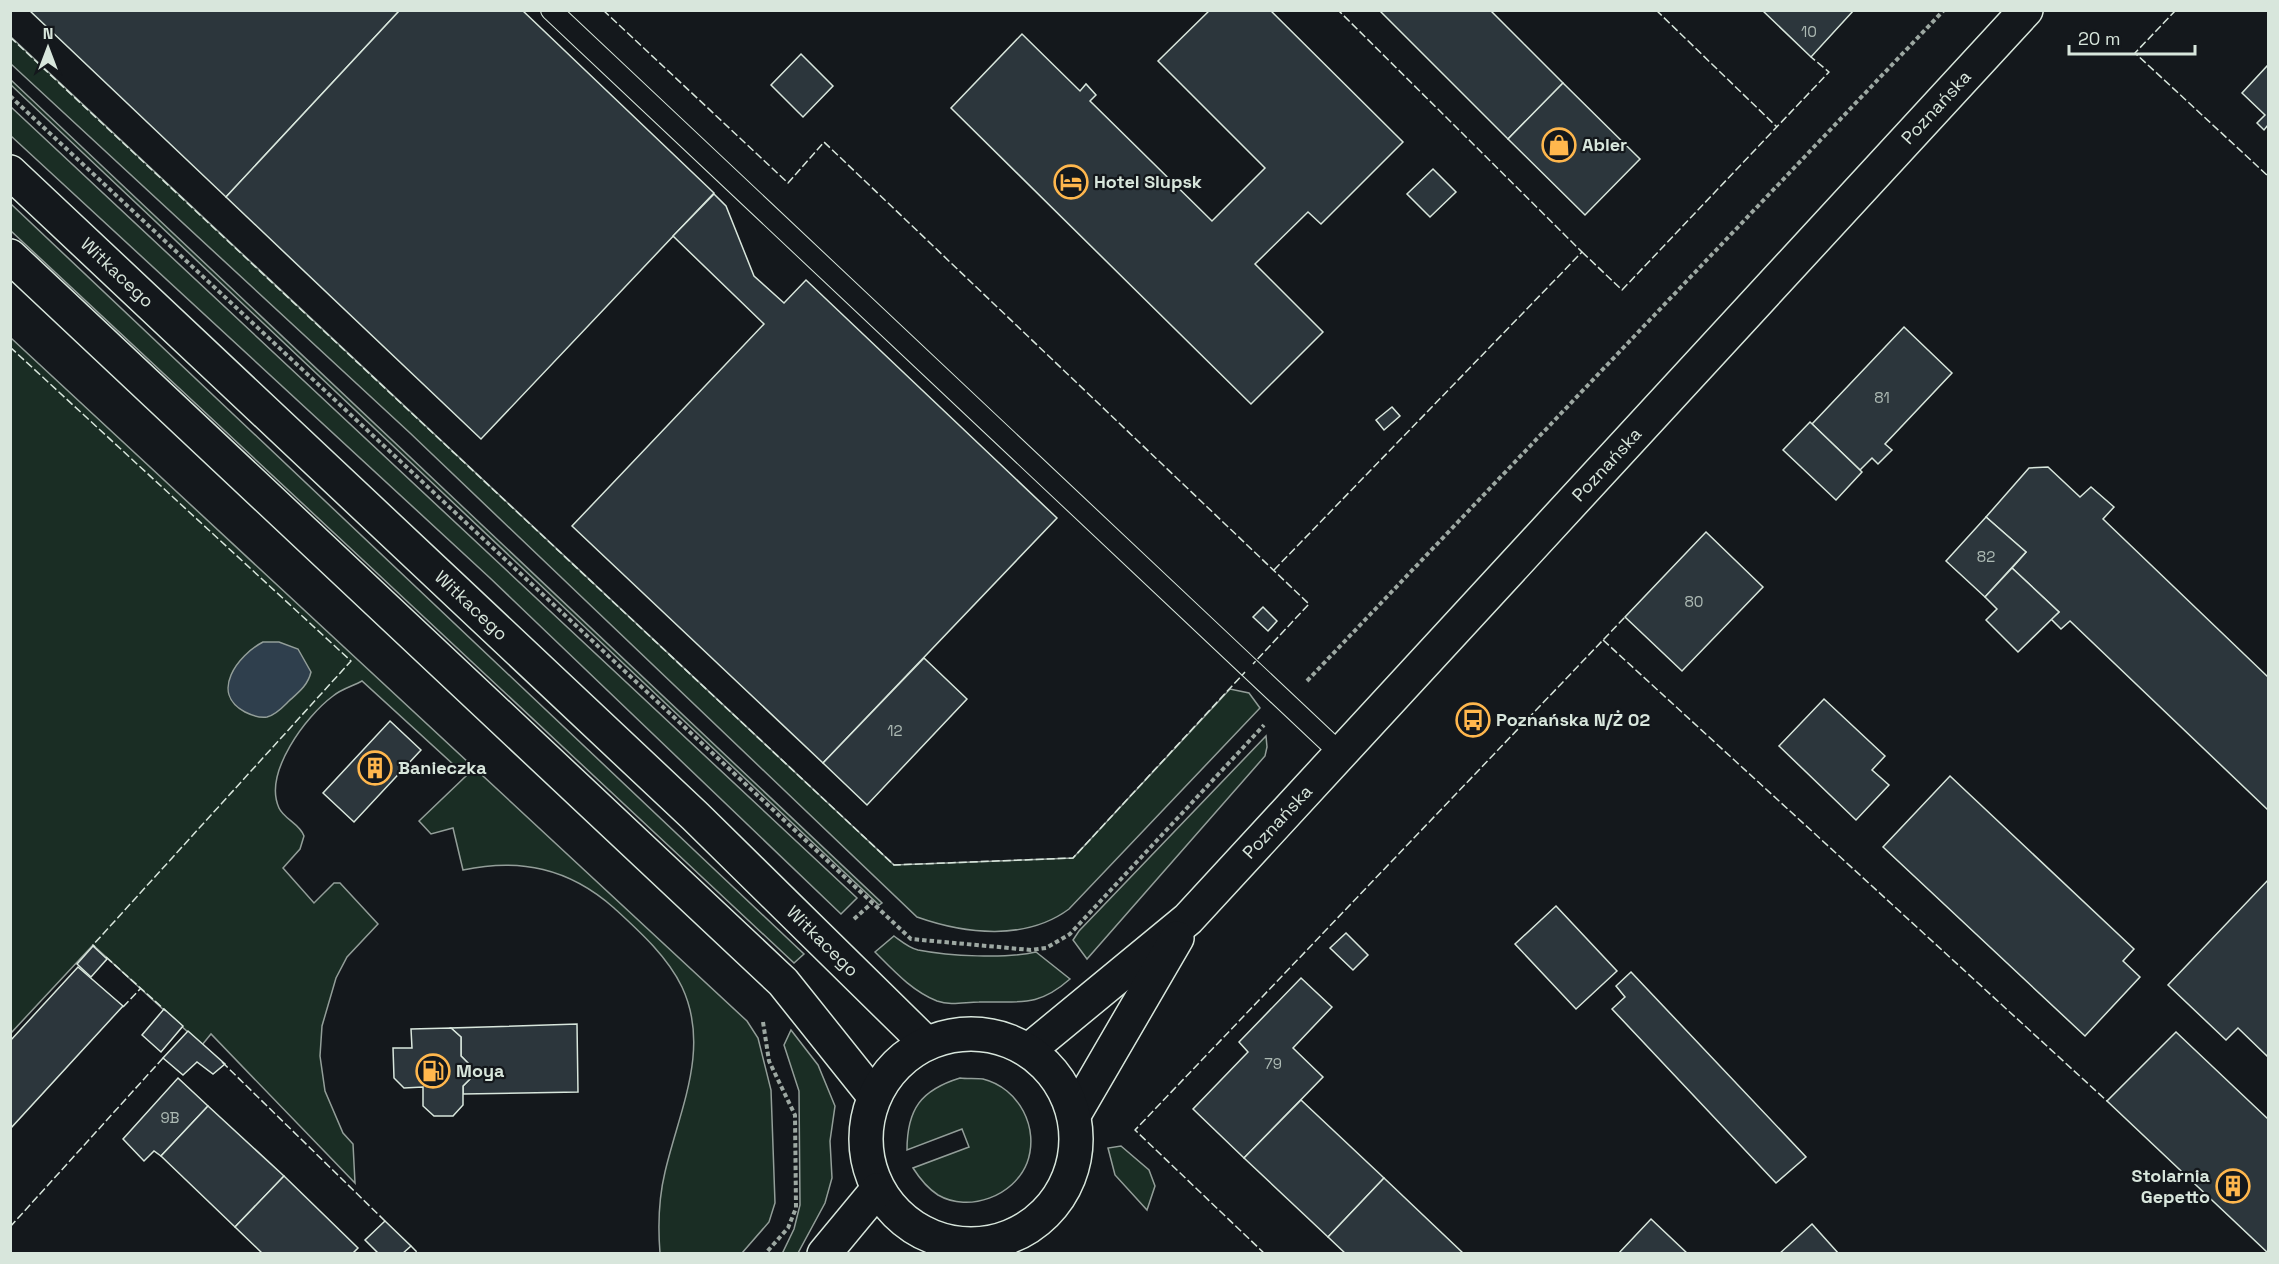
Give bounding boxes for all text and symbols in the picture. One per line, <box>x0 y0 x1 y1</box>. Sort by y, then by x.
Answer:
north arrow <box>18 18 78 78</box>
scale bar <box>2069 18 2195 56</box>
house number: 10 <box>1801 22 1817 41</box>
text: N <box>43 23 53 44</box>
text: 20 m <box>2078 27 2121 50</box>
street label: Poznańska <box>1896 65 1976 149</box>
shop icon: Abler <box>1541 127 1577 163</box>
place label: Abler <box>1582 133 1627 156</box>
hotel icon: Hotel Slupsk <box>1053 164 1089 200</box>
place label: Hotel Slupsk <box>1094 170 1202 193</box>
street label: Witkacego <box>76 232 159 312</box>
house number: 81 <box>1874 388 1890 407</box>
street label: Poznańska <box>1567 422 1646 506</box>
house number: 82 <box>1977 547 1995 566</box>
street label: Witkacego <box>430 565 513 645</box>
house number: 80 <box>1685 592 1703 611</box>
bus stop icon: Poznańska N/Ż 02 <box>1455 702 1491 738</box>
place label: Poznańska N/Ż 02 <box>1496 708 1650 731</box>
house number: 12 <box>887 721 903 740</box>
building icon: Banieczka <box>357 750 393 786</box>
place label: Banieczka <box>398 756 487 779</box>
street label: Poznańska <box>1237 780 1317 863</box>
street label: Witkacego <box>782 900 864 981</box>
fuel station icon: Moya <box>415 1053 451 1089</box>
house number: 79 <box>1264 1054 1282 1073</box>
place label: Moya <box>456 1059 505 1082</box>
house number: 9B <box>160 1108 180 1127</box>
place label: Stolarnia Gepetto <box>2132 1164 2211 1208</box>
building icon: Stolarnia Gepetto <box>2215 1168 2251 1204</box>

